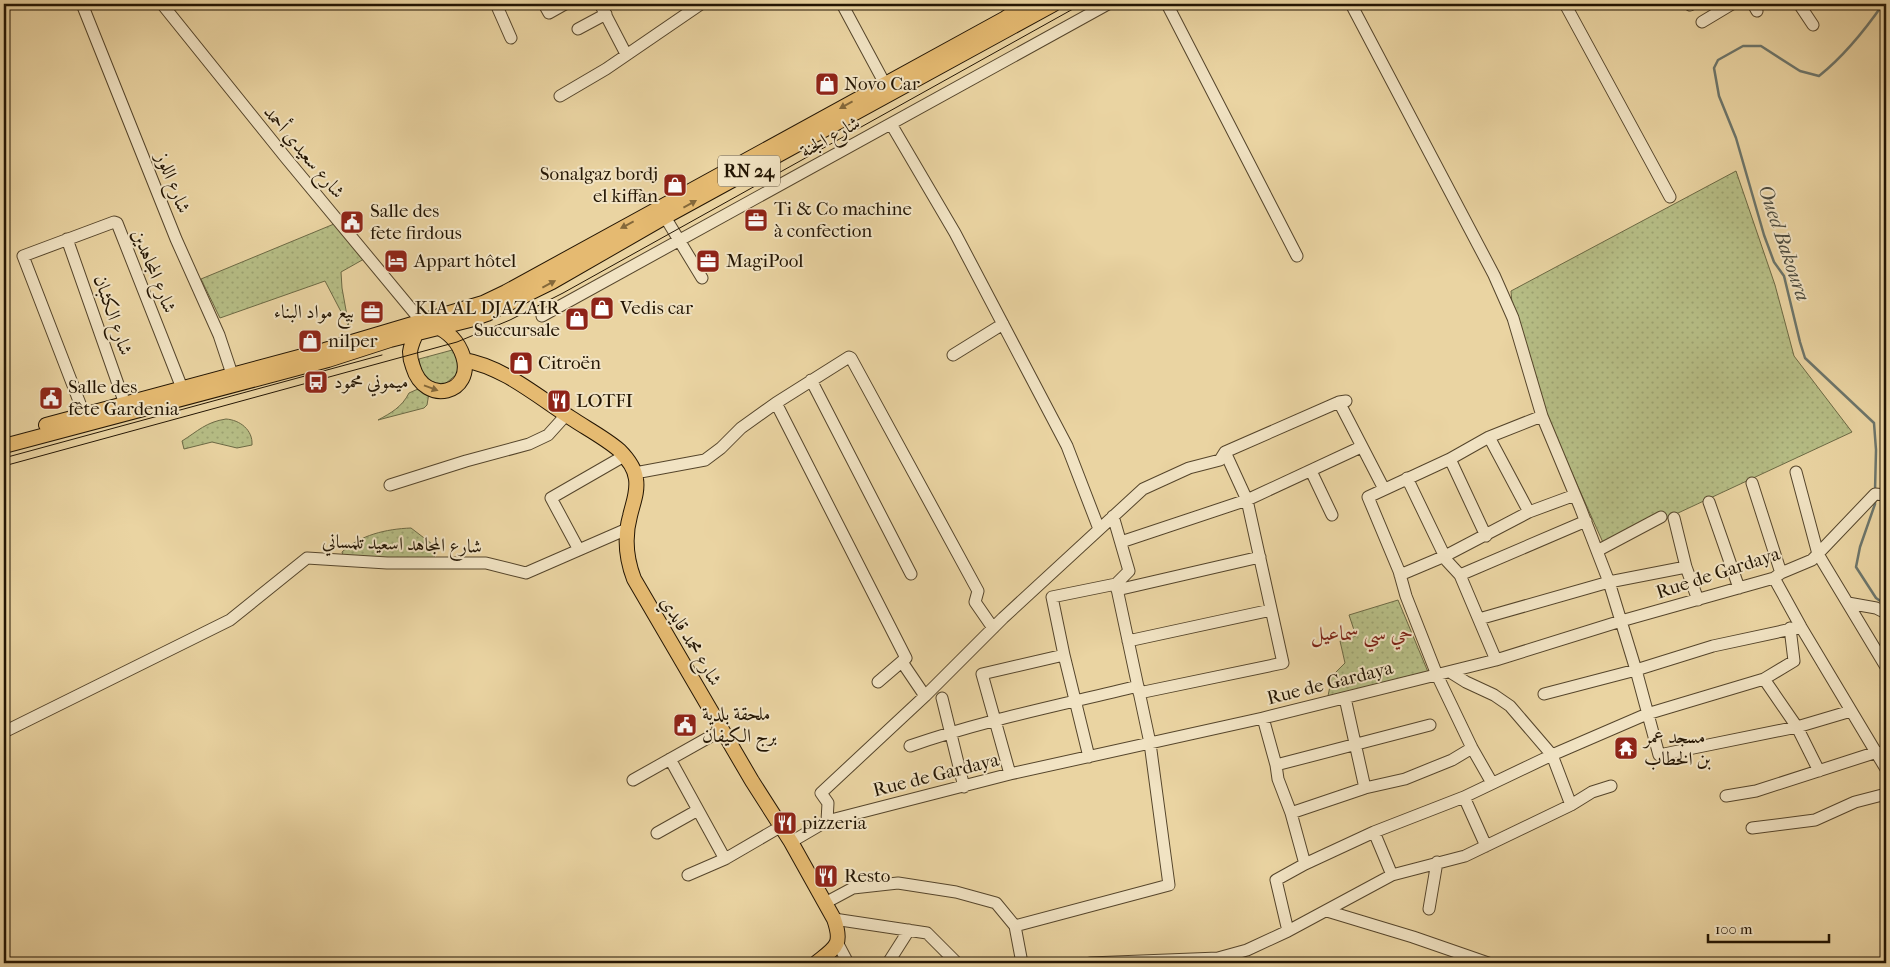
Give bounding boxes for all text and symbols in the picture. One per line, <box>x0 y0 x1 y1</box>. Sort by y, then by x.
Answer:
shop icon: Novo Car <box>814 71 840 97</box>
place label: Novo Car <box>844 73 921 95</box>
street label: شارع سعيدي أحمد <box>256 100 351 205</box>
one-way arrow <box>840 101 853 110</box>
street label: شارع الجنة <box>796 112 866 166</box>
street label: شارع اللوز <box>147 148 195 218</box>
road number: RN 24 <box>718 156 780 187</box>
place label: Sonalgaz bordj el kiffan <box>540 163 658 207</box>
shop icon: Sonalgaz bordj el kiffan <box>662 172 688 198</box>
water label: Oued Bakoura <box>1753 182 1815 304</box>
place label: Ti & Co machine à confection <box>774 198 912 242</box>
one-way arrow <box>683 199 697 208</box>
place label: Salle des fete firdous <box>370 200 462 244</box>
office icon: Ti & Co machine à confection <box>743 207 769 233</box>
public building icon: Salle des fete firdous <box>339 209 365 235</box>
one-way arrow <box>620 221 634 230</box>
street label: شارع المجاهدين <box>124 226 181 318</box>
hotel icon: Appart hôtel <box>383 248 409 274</box>
office icon: MagiPool <box>695 248 721 274</box>
place label: Appart hôtel <box>413 250 516 272</box>
place label: MagiPool <box>726 250 803 272</box>
street label: شارع الكثبان <box>85 272 137 359</box>
one-way arrow <box>542 280 556 288</box>
shop icon: Vedis car <box>589 295 615 321</box>
place label: KIA AL DJAZAIR Succursale <box>415 297 561 341</box>
place label: Vedis car <box>619 297 694 319</box>
office icon: بيع مواد البناء <box>359 299 385 325</box>
place label: بيع مواد البناء <box>274 301 354 329</box>
shop icon: KIA AL DJAZAIR Succursale <box>564 306 590 332</box>
shop icon: nilper <box>297 328 323 354</box>
place label: nilper <box>328 330 379 352</box>
shop icon: Citroën <box>508 350 534 376</box>
place label: Citroën <box>538 352 601 374</box>
bus stop icon: ميموني محمود <box>303 369 329 395</box>
place label: ميموني محمود <box>334 371 408 397</box>
place label: Salle des fête Gardenia <box>68 376 179 420</box>
one-way arrow <box>424 384 439 392</box>
public building icon: Salle des fête Gardenia <box>38 385 64 411</box>
restaurant icon: LOTFI <box>546 388 572 414</box>
place label: LOTFI <box>576 390 633 412</box>
street label: شارع المجاهد اسعيد تلمساني <box>321 530 482 562</box>
street label: Rue de Gardaya <box>1653 543 1783 603</box>
street label: شارع محمد قايدي <box>652 592 726 692</box>
district label: حي سي سماعيل <box>1311 621 1413 653</box>
street label: Rue de Gardaya <box>1265 657 1395 709</box>
place label: ملحقة بلدية برج الكيفان <box>702 703 777 753</box>
public building icon: ملحقة بلدية برج الكيفان <box>672 712 698 738</box>
place label: مسجد عمر بن الخطاب <box>1642 726 1711 770</box>
temple icon: مسجد عمر بن الخطاب <box>1613 735 1639 761</box>
street label: Rue de Gardaya <box>871 749 1001 801</box>
restaurant icon: pizzeria <box>772 810 798 836</box>
place label: pizzeria <box>801 812 867 834</box>
restaurant icon: Resto <box>813 863 839 889</box>
place label: Resto <box>844 865 891 887</box>
scale bar <box>1708 912 1829 944</box>
text: 100 m <box>1715 920 1753 938</box>

